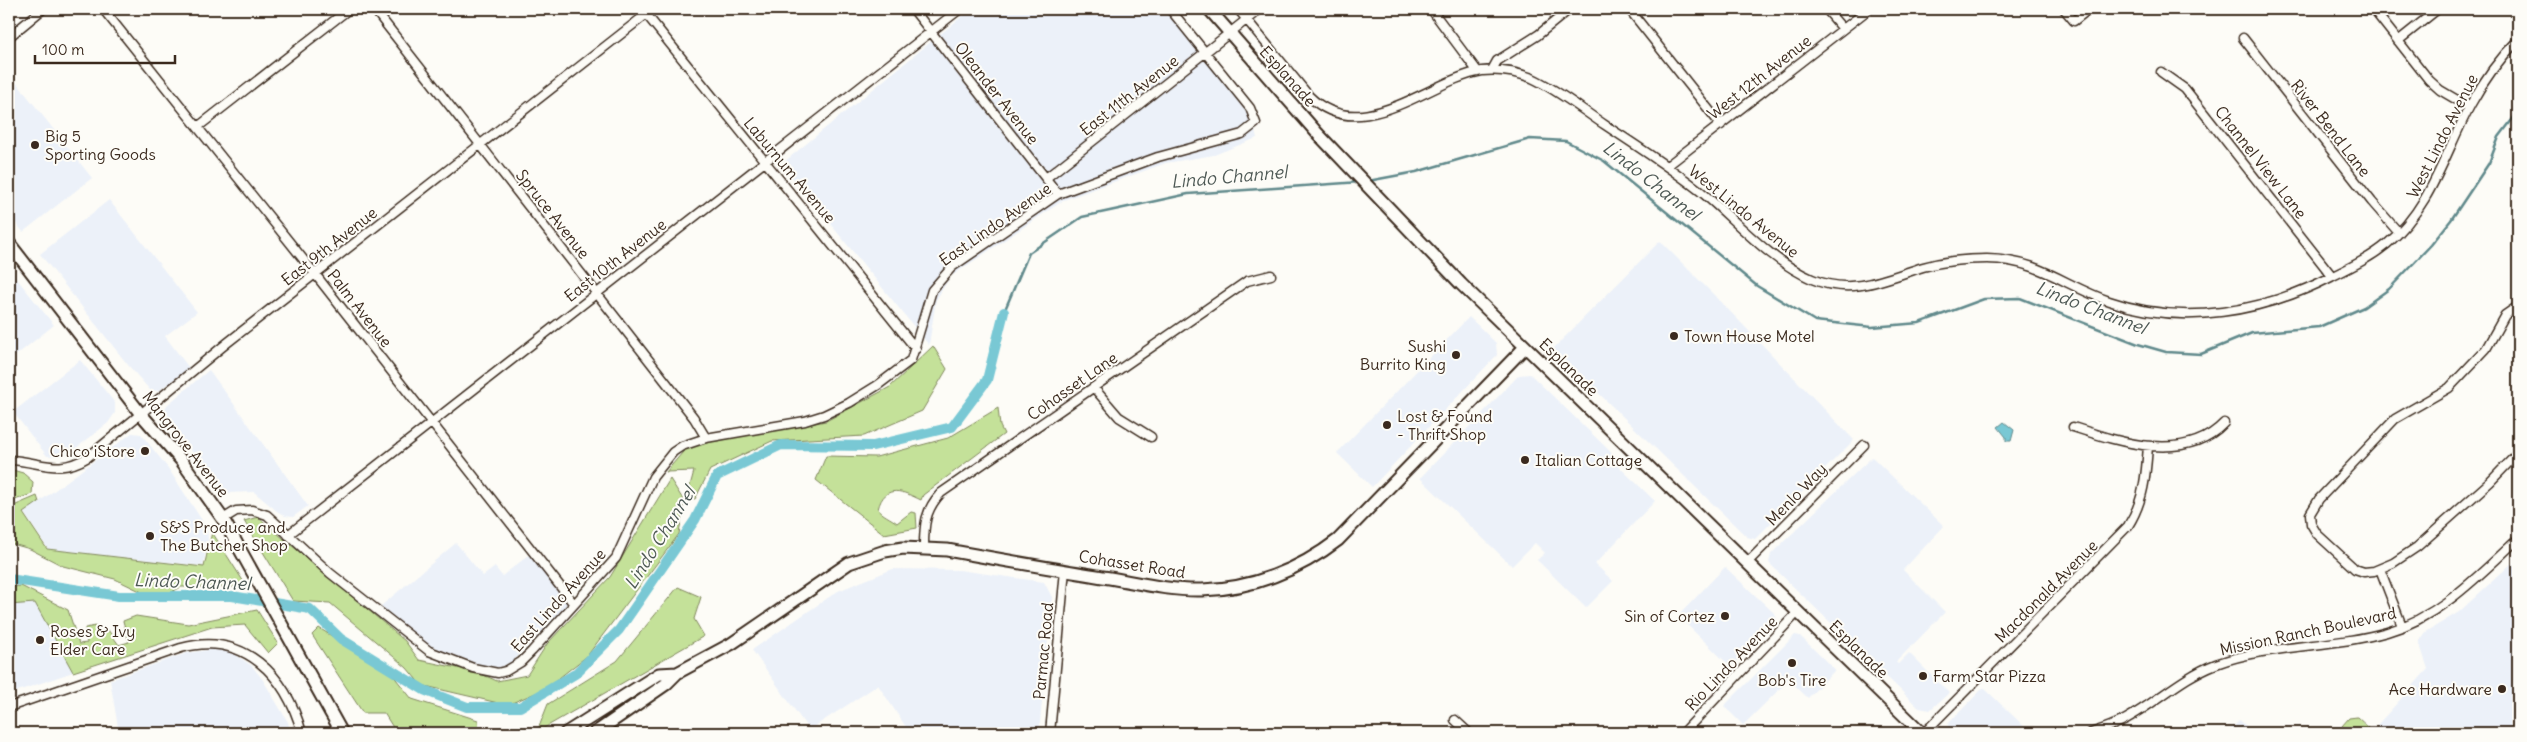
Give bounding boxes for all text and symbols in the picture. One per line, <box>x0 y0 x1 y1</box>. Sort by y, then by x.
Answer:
street label: West 12th Avenue <box>1703 30 1815 124</box>
scale bar <box>35 32 175 64</box>
street label: Oleander Avenue <box>951 38 1043 148</box>
text: 100 m <box>42 40 84 59</box>
street label: Esplanade <box>1256 42 1320 110</box>
street label: East 11th Avenue <box>1076 50 1182 140</box>
street label: West Lindo Avenue <box>2402 71 2482 201</box>
street label: River Bend Lane <box>2287 75 2375 181</box>
street label: Channel View Lane <box>2211 102 2311 222</box>
street label: Laburnum Avenue <box>740 113 840 227</box>
place label: Big 5 Sporting Goods <box>45 126 156 164</box>
water label: Lindo Channel <box>1598 136 1707 227</box>
marker: Big 5 Sporting Goods <box>29 139 41 151</box>
water label: Lindo Channel <box>1170 160 1291 193</box>
street label: West Lindo Avenue <box>1685 160 1803 262</box>
street label: Spruce Avenue <box>512 165 594 263</box>
street label: East Lindo Avenue <box>935 178 1055 270</box>
street label: East 9th Avenue <box>277 202 381 290</box>
street label: East 10th Avenue <box>560 214 670 306</box>
street label: Palm Avenue <box>323 265 397 351</box>
water label: Lindo Channel <box>2033 276 2152 340</box>
place label: Town House Motel <box>1684 326 1815 346</box>
marker: Town House Motel <box>1668 330 1680 342</box>
street label: Esplanade <box>1535 334 1603 400</box>
place label: Sushi Burrito King <box>1360 336 1446 374</box>
street label: Cohasset Lane <box>1023 347 1121 425</box>
marker: Sushi Burrito King <box>1450 349 1462 361</box>
street label: Mangrove Avenue <box>138 387 234 501</box>
place label: Lost & Found - Thrift Shop <box>1397 406 1492 444</box>
marker: Lost & Found - Thrift Shop <box>1381 419 1393 431</box>
place label: Chico iStore <box>50 441 135 461</box>
marker: Chico iStore <box>139 445 151 457</box>
place label: Italian Cottage <box>1535 450 1642 470</box>
marker: Italian Cottage <box>1519 454 1531 466</box>
street label: Menlo Way <box>1761 459 1831 529</box>
water label: Lindo Channel <box>619 480 702 593</box>
place label: S&S Produce and The Butcher Shop <box>160 517 288 555</box>
marker: S&S Produce and The Butcher Shop <box>144 530 156 542</box>
street label: Macdonald Avenue <box>1990 535 2102 647</box>
street label: East Lindo Avenue <box>506 544 610 656</box>
street label: Cohasset Road <box>1077 546 1187 582</box>
water label: Lindo Channel <box>133 568 254 595</box>
street label: Parmac Road <box>1029 602 1057 700</box>
street label: Mission Ranch Boulevard <box>2218 603 2398 659</box>
place label: Sin of Cortez <box>1624 606 1715 626</box>
marker: Sin of Cortez <box>1719 610 1731 622</box>
street label: Rio Lindo Avenue <box>1681 611 1781 715</box>
street label: Esplanade <box>1825 616 1893 682</box>
place label: Roses & Ivy Elder Care <box>50 621 135 659</box>
marker: Roses & Ivy Elder Care <box>34 634 46 646</box>
marker: Bob's Tire <box>1786 657 1798 669</box>
place label: Farm Star Pizza <box>1933 666 2046 686</box>
place label: Bob's Tire <box>1758 670 1826 690</box>
marker: Farm Star Pizza <box>1917 670 1929 682</box>
place label: Ace Hardware <box>2389 679 2492 699</box>
marker: Ace Hardware <box>2496 683 2508 695</box>

